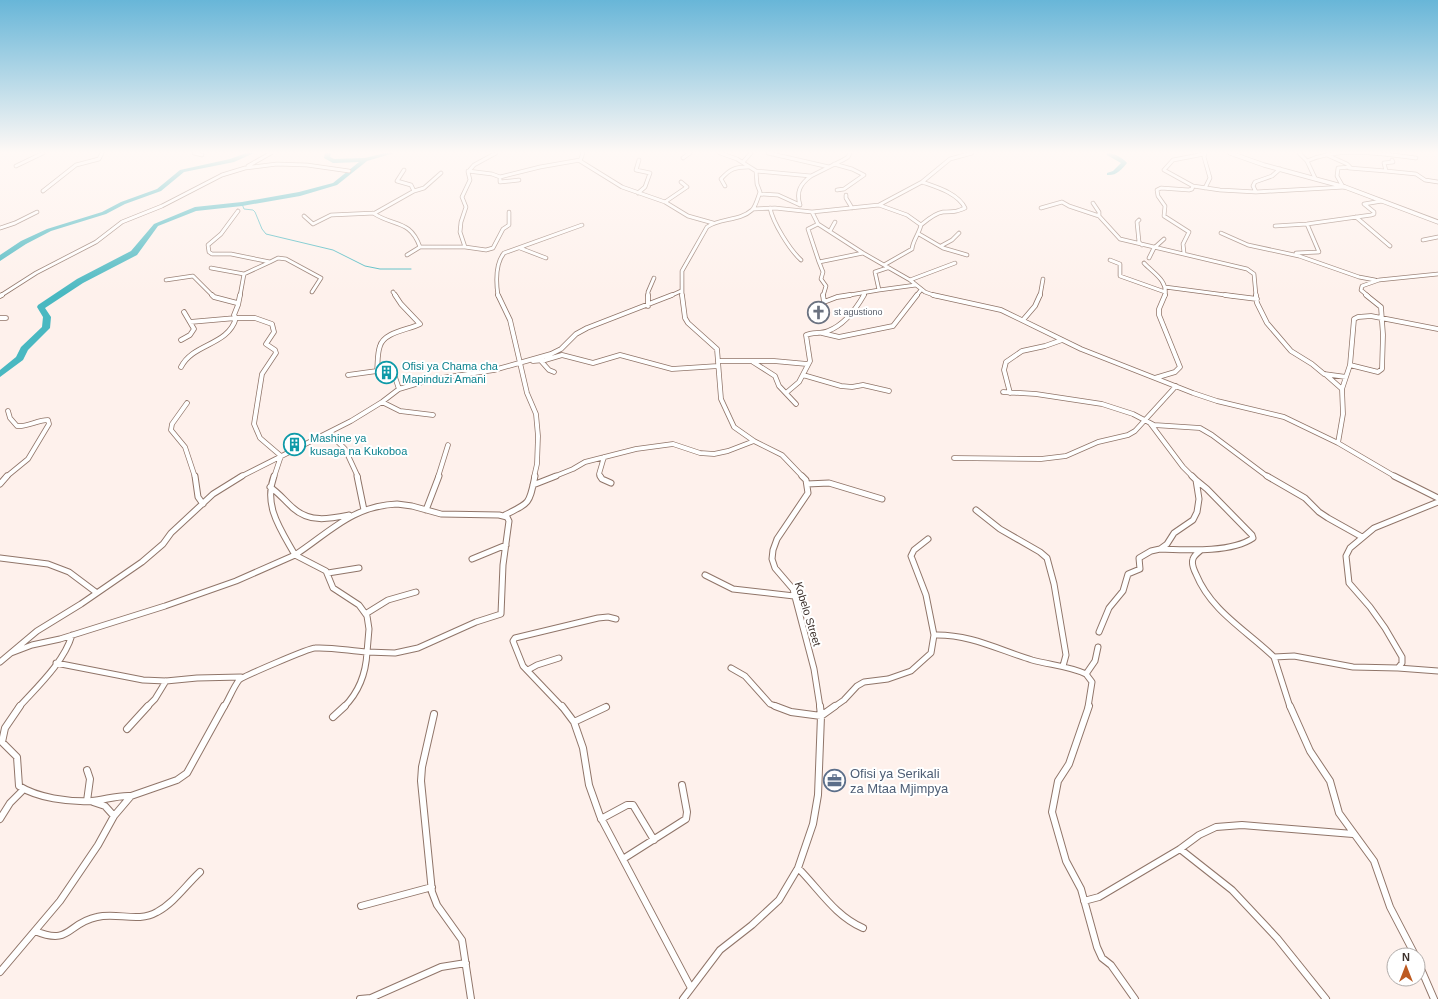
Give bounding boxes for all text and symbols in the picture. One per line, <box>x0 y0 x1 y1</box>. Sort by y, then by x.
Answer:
church icon: st agustiono <box>806 299 832 325</box>
place label: st agustiono <box>834 307 883 317</box>
building icon: Ofisi ya Chama cha Mapinduzi Amani <box>373 359 399 385</box>
place label: Ofisi ya Chama cha Mapinduzi Amani <box>402 360 499 385</box>
building icon: Mashine ya kusaga na Kukoboa <box>281 431 307 457</box>
place label: Mashine ya kusaga na Kukoboa <box>310 432 408 457</box>
street label: Kobelo Street <box>793 580 823 648</box>
place label: Ofisi ya Serikali za Mtaa Mjimpya <box>850 766 949 796</box>
office icon: Ofisi ya Serikali za Mtaa Mjimpya <box>821 767 847 793</box>
north arrow <box>1386 947 1426 987</box>
text: N <box>1402 951 1410 963</box>

